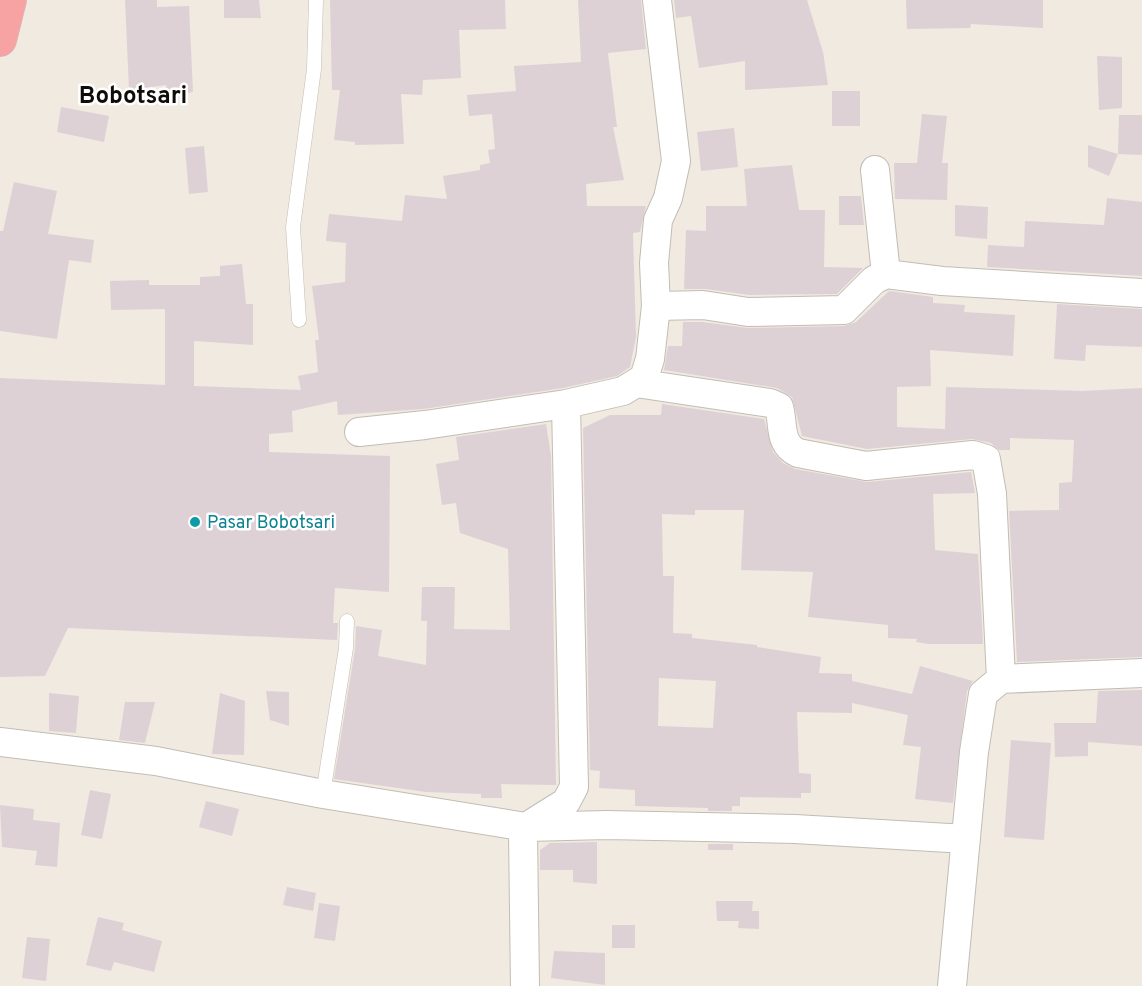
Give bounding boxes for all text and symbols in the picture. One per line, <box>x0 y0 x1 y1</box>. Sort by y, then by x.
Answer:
district label: Bobotsari <box>79 82 187 112</box>
place label: Pasar Bobotsari <box>207 512 335 535</box>
marker: Pasar Bobotsari <box>188 515 202 529</box>

